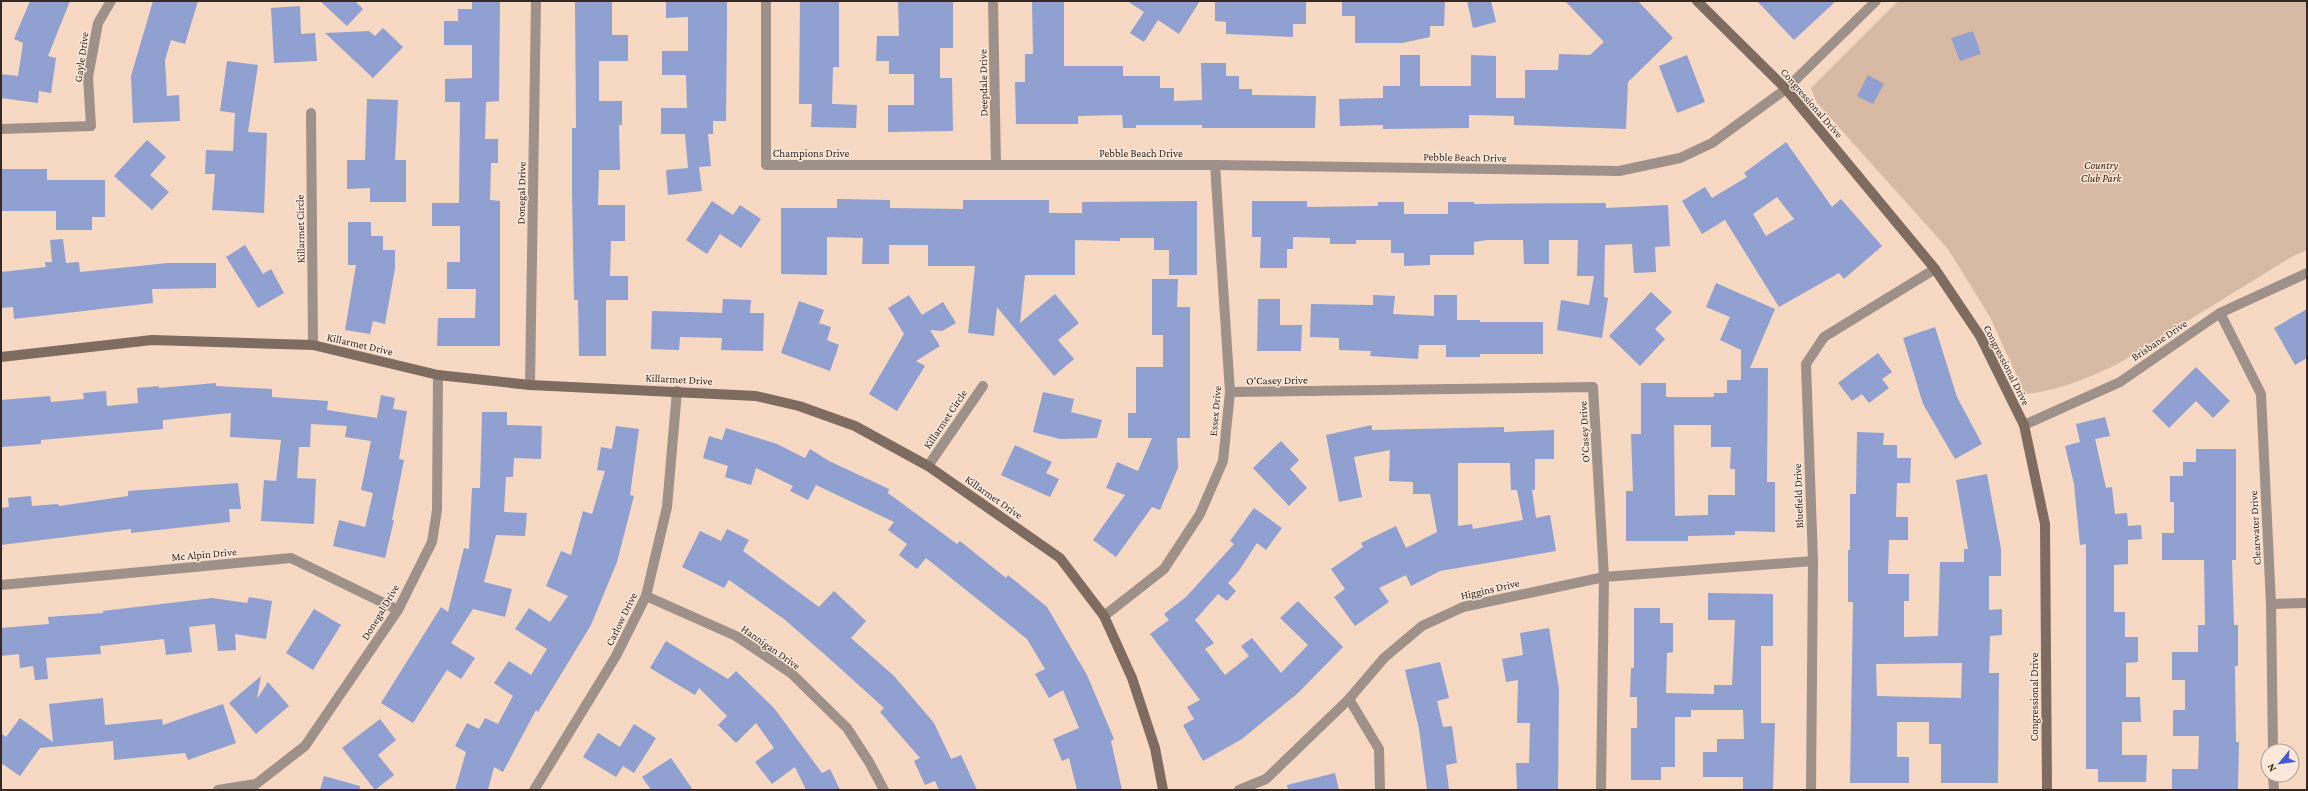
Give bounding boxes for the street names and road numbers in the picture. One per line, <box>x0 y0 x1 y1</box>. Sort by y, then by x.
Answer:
street label: Gayle Drive <box>72 31 91 83</box>
street label: Deepdale Drive <box>976 49 991 117</box>
street label: Congressional Drive <box>1778 66 1846 141</box>
street label: Champions Drive <box>773 147 849 160</box>
street label: Pebble Beach Drive <box>1099 147 1183 159</box>
street label: Pebble Beach Drive <box>1423 150 1507 164</box>
street label: Donegal Drive <box>514 161 529 225</box>
street label: Killarmet Circle <box>293 194 307 263</box>
street label: Brisbane Drive <box>2129 317 2189 363</box>
street label: Congressional Drive <box>1981 323 2033 408</box>
street label: Killarmet Drive <box>326 331 394 357</box>
street label: Killarmet Drive <box>645 371 713 387</box>
street label: O'Casey Drive <box>1246 373 1308 388</box>
street label: Essex Drive <box>1207 385 1223 437</box>
street label: Killarmet Circle <box>921 387 969 451</box>
street label: O'Casey Drive <box>1576 401 1593 463</box>
street label: Bluefield Drive <box>1791 463 1805 529</box>
street label: Killarmet Drive <box>963 473 1025 521</box>
street label: Clearwater Drive <box>2247 490 2263 566</box>
street label: Mc Alpin Drive <box>171 545 237 564</box>
street label: Higgins Drive <box>1460 576 1521 603</box>
street label: Donegal Drive <box>359 582 402 643</box>
street label: Carlow Drive <box>603 590 639 648</box>
street label: Hannigan Drive <box>739 622 803 673</box>
street label: Congressional Drive <box>2028 653 2041 741</box>

